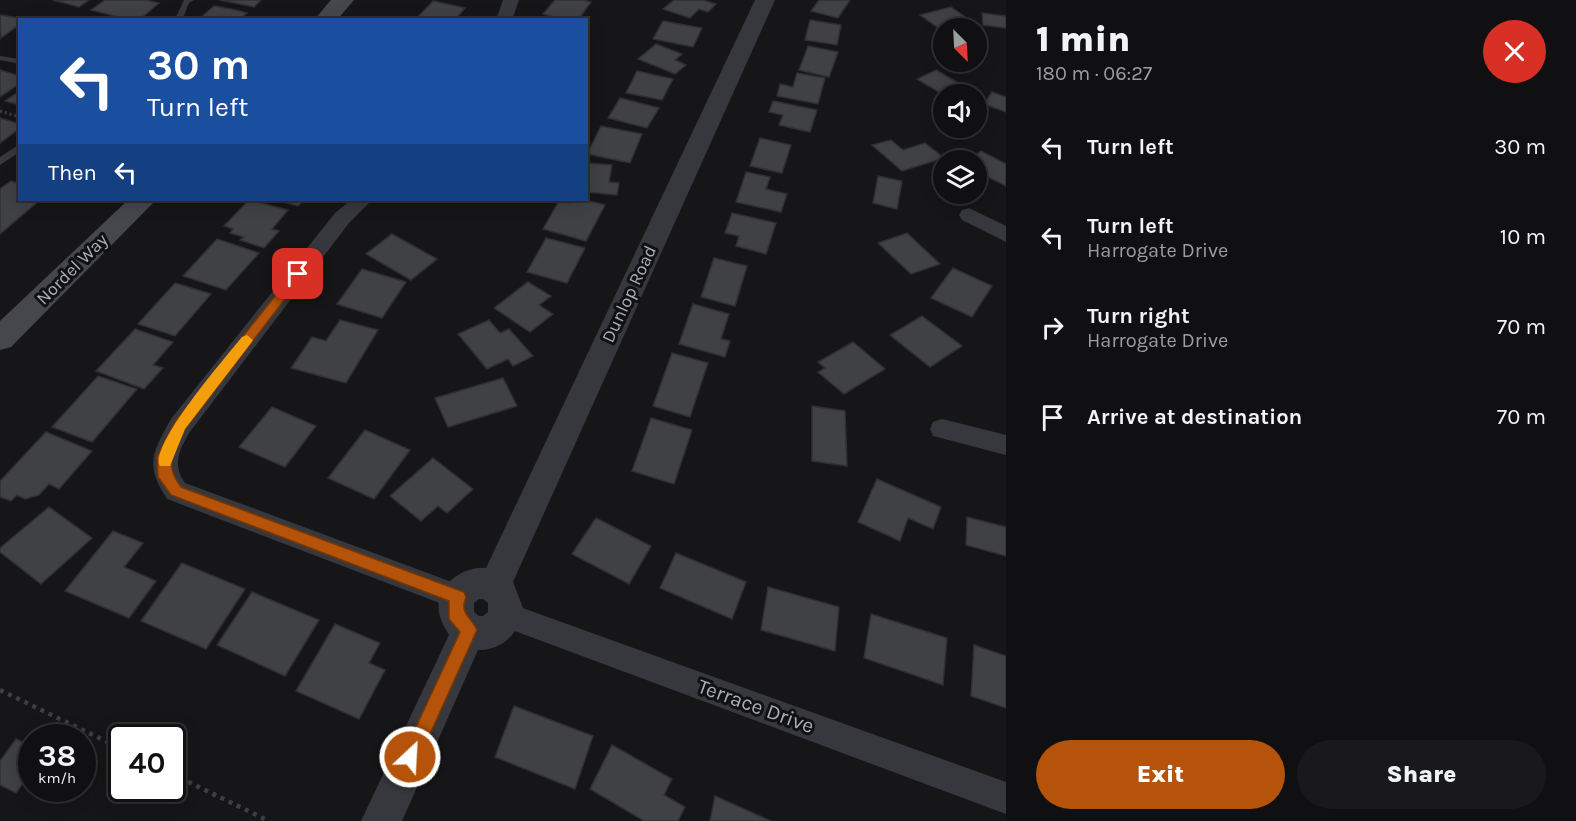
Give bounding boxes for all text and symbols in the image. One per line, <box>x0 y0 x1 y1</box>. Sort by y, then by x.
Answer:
north arrow <box>933 18 987 72</box>
map controls <box>933 18 987 204</box>
text: 1 min <box>1036 18 1130 60</box>
button: close <box>1483 20 1546 83</box>
text: 30 m <box>147 40 250 90</box>
icon: left <box>48 42 126 120</box>
text: 180 m · 06:27 <box>1036 62 1152 85</box>
button: sound <box>933 84 987 138</box>
text: Turn left <box>147 91 248 123</box>
icon: left <box>1036 131 1069 164</box>
text: Turn left <box>1087 134 1174 160</box>
text: 30 m <box>1494 134 1546 160</box>
button: layers <box>933 150 987 204</box>
icon: left <box>109 156 142 189</box>
text: Then <box>48 160 97 186</box>
text: Turn left <box>1087 213 1174 239</box>
icon: left <box>1036 221 1069 254</box>
text: 10 m <box>1500 224 1546 250</box>
street label: Nordel Way <box>32 228 113 309</box>
text: Harrogate Drive <box>1087 239 1228 262</box>
street label: Dunlop Road <box>597 242 661 346</box>
pin <box>272 248 323 299</box>
icon: arrive <box>281 257 314 290</box>
text: Turn right <box>1087 303 1190 329</box>
icon: right <box>1036 311 1069 344</box>
text: 70 m <box>1497 314 1546 340</box>
text: Harrogate Drive <box>1087 329 1228 352</box>
icon: arrive <box>1036 401 1069 434</box>
text: Arrive at destination <box>1087 404 1302 430</box>
text: 70 m <box>1497 404 1546 430</box>
street label: Terrace Drive <box>695 674 817 738</box>
speed limit sign: 40 <box>108 724 186 802</box>
position arrow <box>378 725 442 789</box>
text: 38 <box>38 738 76 774</box>
button: Exit <box>1036 740 1285 809</box>
button: Share <box>1297 740 1546 809</box>
text: km/h <box>38 769 76 787</box>

